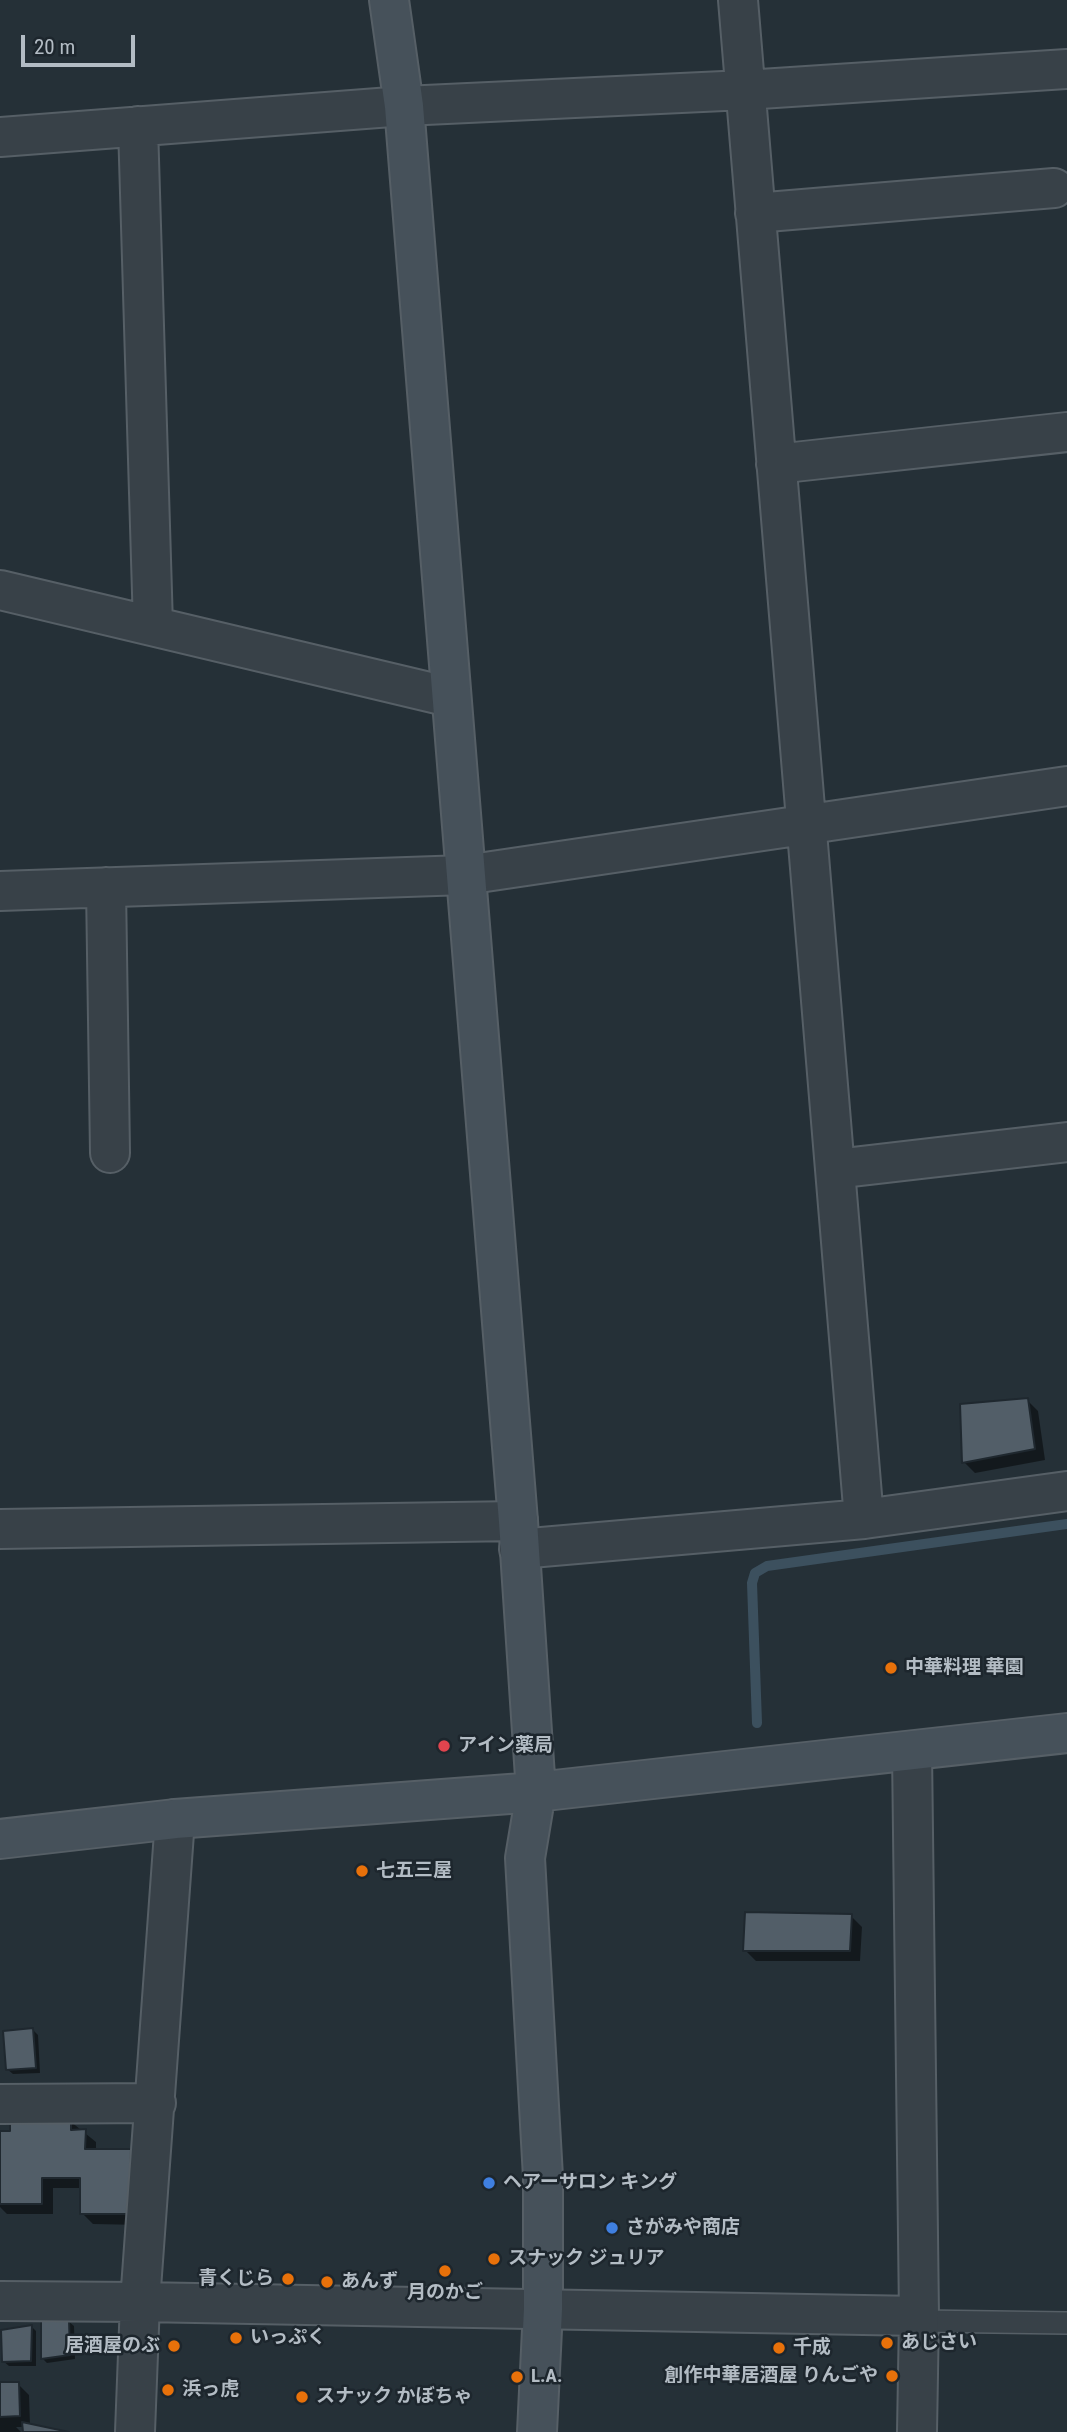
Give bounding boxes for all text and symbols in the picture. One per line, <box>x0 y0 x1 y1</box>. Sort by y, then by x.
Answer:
scale bar <box>24 21 138 65</box>
text: 20 m <box>34 35 75 59</box>
place label: 中華料理 華園 <box>905 1657 1023 1679</box>
marker: 中華料理 華園 <box>883 1660 899 1676</box>
place label: アイン薬局 <box>458 1735 553 1757</box>
marker: アイン薬局 <box>436 1738 452 1754</box>
place label: 七五三屋 <box>376 1860 452 1882</box>
marker: 七五三屋 <box>354 1863 370 1879</box>
place label: ヘアーサロン キング <box>503 2172 677 2194</box>
marker: ヘアーサロン キング <box>481 2175 497 2191</box>
place label: さがみや商店 <box>626 2217 740 2239</box>
marker: さがみや商店 <box>604 2220 620 2236</box>
place label: スナック ジュリア <box>508 2248 664 2270</box>
marker: スナック ジュリア <box>486 2251 502 2267</box>
marker: 月のかご <box>437 2263 453 2279</box>
place label: 青くじら <box>198 2268 274 2290</box>
marker: 青くじら <box>280 2271 296 2287</box>
place label: あんず <box>341 2271 398 2293</box>
marker: あんず <box>319 2274 335 2290</box>
place label: 月のかご <box>407 2282 483 2304</box>
place label: いっぷく <box>250 2327 326 2349</box>
marker: いっぷく <box>228 2330 244 2346</box>
place label: あじさい <box>901 2332 977 2354</box>
place label: 居酒屋のぶ <box>65 2335 160 2357</box>
marker: あじさい <box>879 2335 895 2351</box>
place label: 千成 <box>793 2337 831 2359</box>
marker: 居酒屋のぶ <box>166 2338 182 2354</box>
marker: 千成 <box>771 2340 787 2356</box>
place label: 創作中華居酒屋 りんごや <box>665 2365 878 2387</box>
place label: L.A. <box>531 2366 562 2388</box>
marker: 創作中華居酒屋 りんごや <box>884 2368 900 2384</box>
marker: L.A. <box>509 2369 525 2385</box>
place label: 浜っ虎 <box>182 2379 239 2401</box>
marker: 浜っ虎 <box>160 2382 176 2398</box>
place label: スナック かぼちゃ <box>316 2386 472 2408</box>
marker: スナック かぼちゃ <box>294 2389 310 2405</box>

